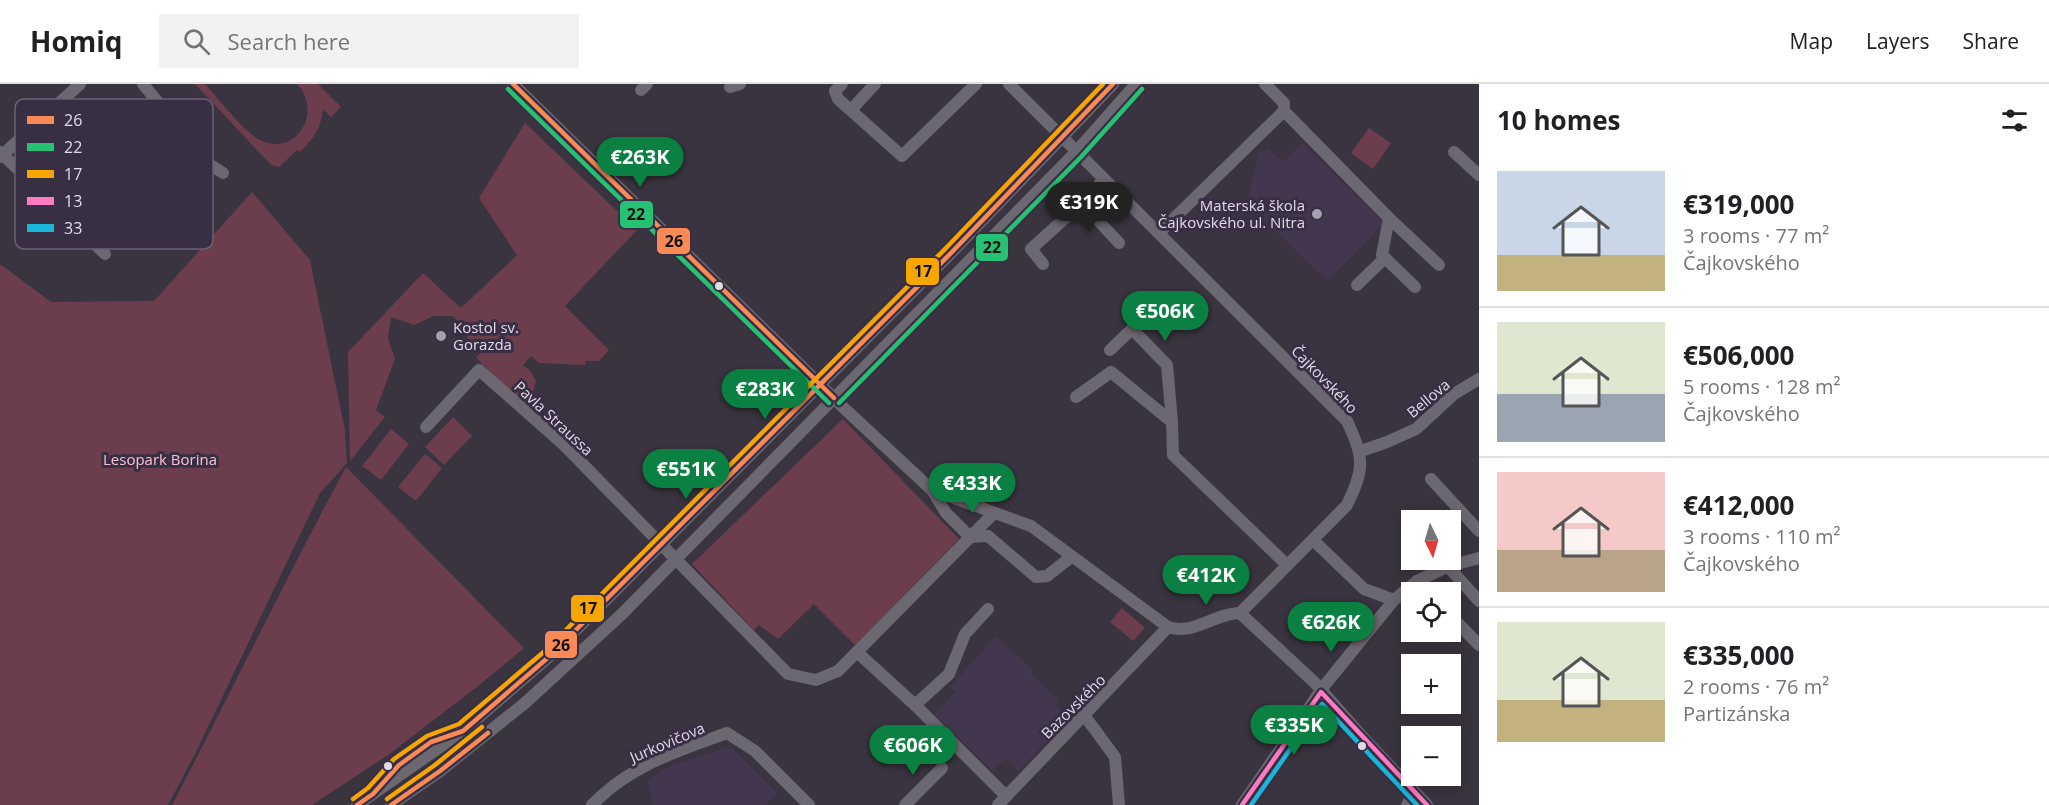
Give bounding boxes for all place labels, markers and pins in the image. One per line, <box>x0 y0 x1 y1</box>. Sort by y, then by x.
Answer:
pin: €263K <box>598 137 682 188</box>
pin: €319K <box>1047 182 1131 233</box>
place label: Materská škola Čajkovského ul. Nitra <box>1158 195 1305 232</box>
marker: Materská škola Čajkovského ul. Nitra <box>1310 207 1324 221</box>
unlabelled marker <box>713 280 725 292</box>
pin: €506K <box>1123 291 1207 342</box>
place label: Kostol sv. Gorazda <box>453 317 519 354</box>
marker: Kostol sv. Gorazda <box>434 329 448 343</box>
pin: €283K <box>723 369 807 420</box>
pin: €551K <box>644 449 728 500</box>
pin: €433K <box>930 463 1014 514</box>
pin: €412K <box>1164 555 1248 606</box>
pin: €626K <box>1289 602 1373 653</box>
pin: €335K <box>1252 705 1336 756</box>
pin: €606K <box>871 725 955 776</box>
unlabelled marker <box>1356 740 1368 752</box>
unlabelled marker <box>382 760 394 772</box>

